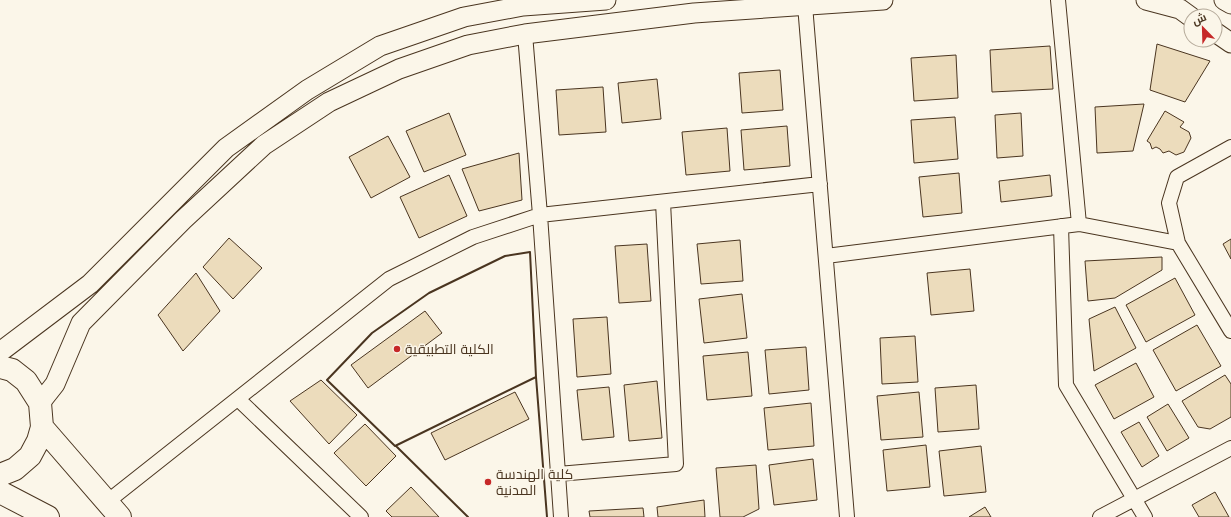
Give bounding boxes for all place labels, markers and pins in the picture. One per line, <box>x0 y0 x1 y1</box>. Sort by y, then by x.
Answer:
place label: الكلية التطبيقية <box>405 340 494 358</box>
marker: الكلية التطبيقية <box>392 344 402 354</box>
place label: كلية الهندسة المدنية <box>496 465 573 499</box>
marker: كلية الهندسة المدنية <box>483 477 493 487</box>

